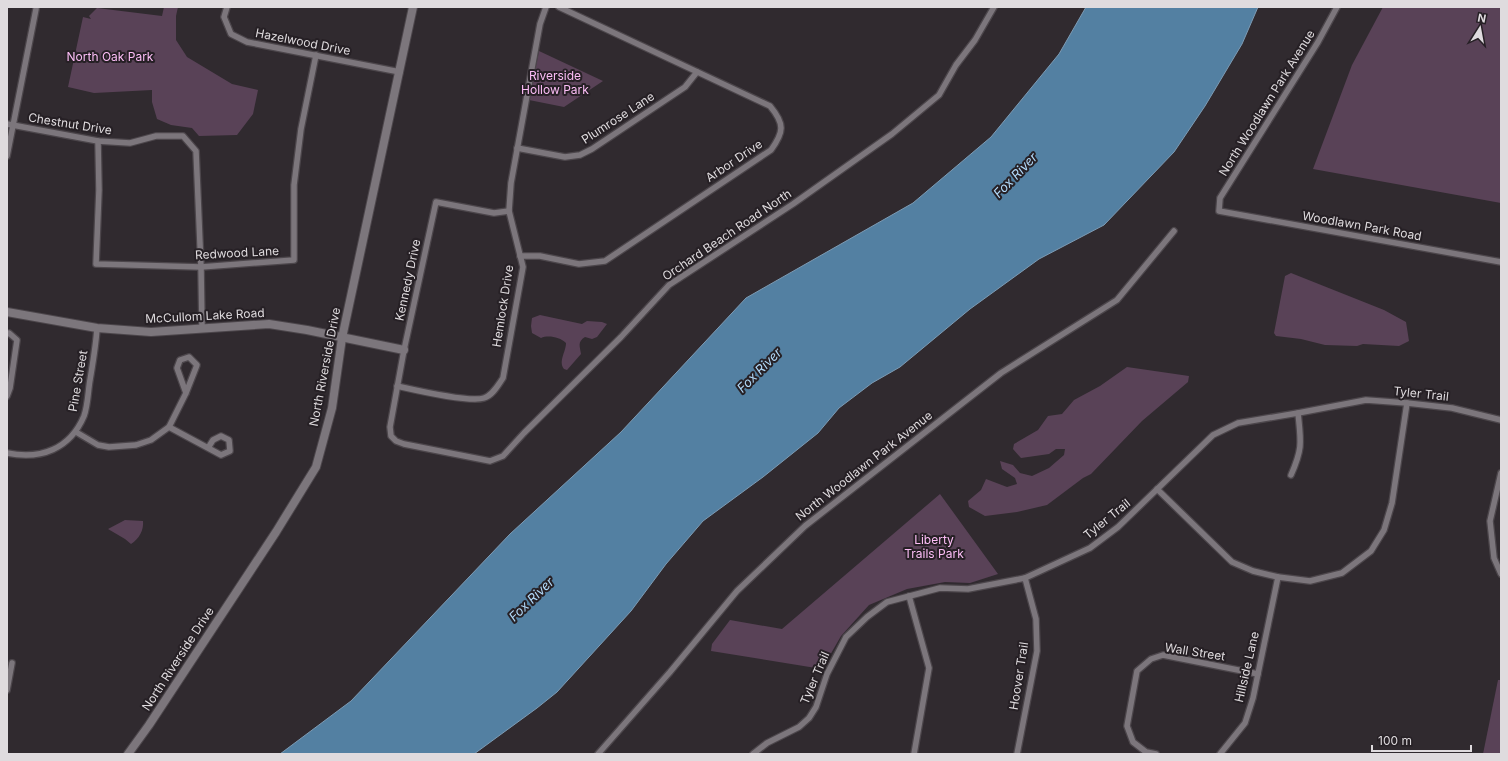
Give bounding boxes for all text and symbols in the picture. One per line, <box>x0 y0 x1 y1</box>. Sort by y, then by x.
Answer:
north arrow <box>1460 8 1500 48</box>
text: N <box>1476 11 1487 26</box>
street label: Hazelwood Drive <box>254 25 352 58</box>
street label: North Woodlawn Park Avenue <box>1215 27 1318 179</box>
park label: North Oak Park <box>67 49 154 64</box>
park label: Riverside Hollow Park <box>521 68 589 97</box>
street label: Plumrose Lane <box>578 88 657 147</box>
street label: Chestnut Drive <box>27 109 113 138</box>
street label: Arbor Drive <box>702 136 765 185</box>
water label: Fox River <box>990 148 1041 201</box>
street label: Orchard Beach Road North <box>659 186 794 283</box>
street label: Woodlawn Park Road <box>1301 208 1423 243</box>
street label: Kennedy Drive <box>392 238 423 322</box>
street label: Redwood Lane <box>195 243 279 262</box>
street label: Hemlock Drive <box>489 264 516 348</box>
street label: McCullom Lake Road <box>145 305 265 326</box>
street label: North Riverside Drive <box>306 306 343 428</box>
water label: Fox River <box>733 344 785 396</box>
street label: Pine Street <box>65 349 90 413</box>
street label: Tyler Trail <box>1393 383 1450 404</box>
street label: North Woodlawn Park Avenue <box>792 408 935 524</box>
street label: Tyler Trail <box>1080 495 1133 542</box>
park label: Liberty Trails Park <box>904 532 964 561</box>
water label: Fox River <box>505 573 558 624</box>
street label: North Riverside Drive <box>138 604 217 713</box>
street label: Hillside Lane <box>1231 630 1262 704</box>
street label: Wall Street <box>1164 639 1226 664</box>
street label: Hoover Trail <box>1006 641 1031 711</box>
street label: Tyler Trail <box>797 649 832 706</box>
scale bar <box>1372 727 1471 753</box>
text: 100 m <box>1378 733 1412 748</box>

